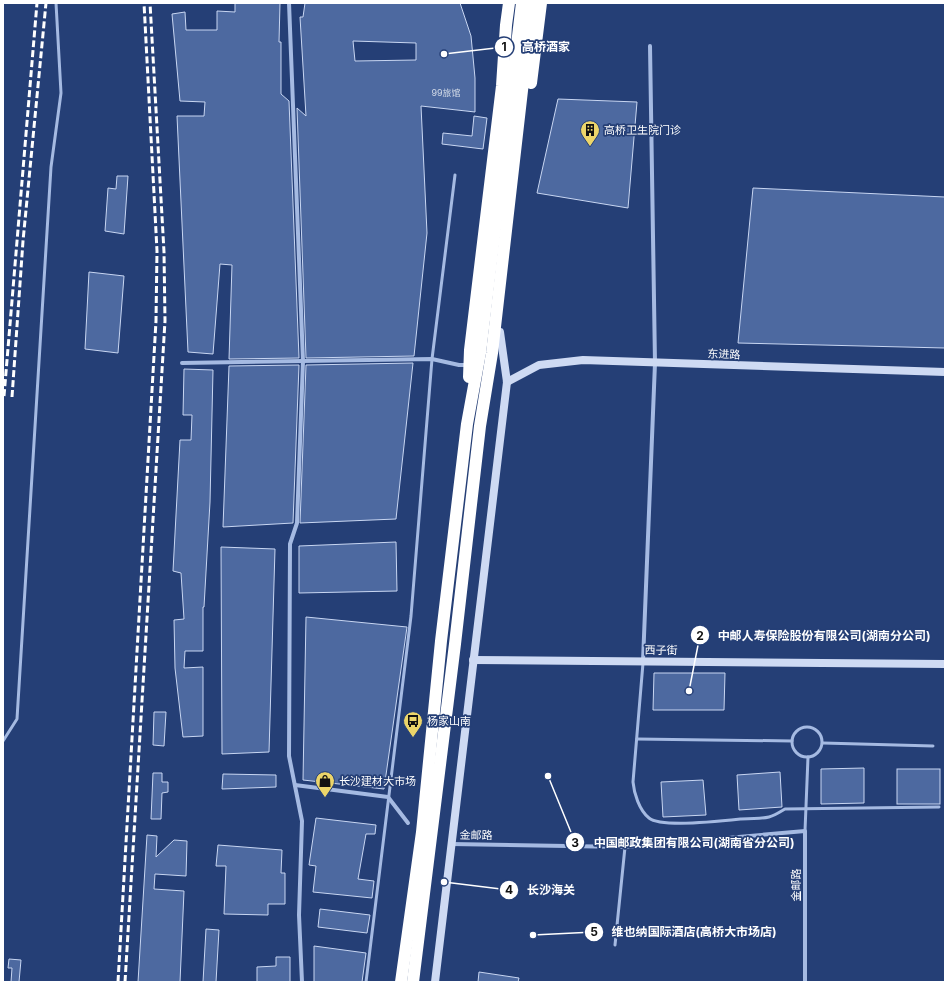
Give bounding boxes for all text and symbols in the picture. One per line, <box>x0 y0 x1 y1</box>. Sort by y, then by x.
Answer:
callout: 高桥酒家 <box>494 35 578 59</box>
text: 1 <box>501 39 507 54</box>
text: 高桥酒家 <box>522 39 570 54</box>
house number: 99旅馆 <box>431 87 461 98</box>
building icon: 高桥卫生院门诊 <box>579 119 601 147</box>
place label: 高桥卫生院门诊 <box>604 123 681 137</box>
street label: 东进路 <box>707 346 741 362</box>
callout: 中邮人寿保险股份有限公司(湖南分公司) <box>690 623 939 647</box>
text: 2 <box>696 628 704 643</box>
text: 中邮人寿保险股份有限公司(湖南分公司) <box>717 628 931 643</box>
street label: 西子街 <box>644 643 678 657</box>
bus stop icon: 杨家山南 <box>402 710 424 738</box>
place label: 杨家山南 <box>427 714 471 728</box>
shop icon: 长沙建材大市场 <box>314 770 336 798</box>
place label: 长沙建材大市场 <box>339 774 416 788</box>
street label: 金邮路 <box>459 828 493 842</box>
callout: 中国邮政集团有限公司(湖南省分公司) <box>565 830 802 854</box>
text: 3 <box>571 835 579 850</box>
text: 中国邮政集团有限公司(湖南省分公司) <box>593 835 795 850</box>
street label: 金邮路 <box>789 869 803 902</box>
callout: 长沙海关 <box>499 878 583 902</box>
text: 4 <box>505 882 513 897</box>
text: 长沙海关 <box>527 882 575 897</box>
callout: 维也纳国际酒店(高桥大市场店) <box>584 920 785 944</box>
text: 5 <box>590 924 598 939</box>
text: 维也纳国际酒店(高桥大市场店) <box>611 924 777 939</box>

